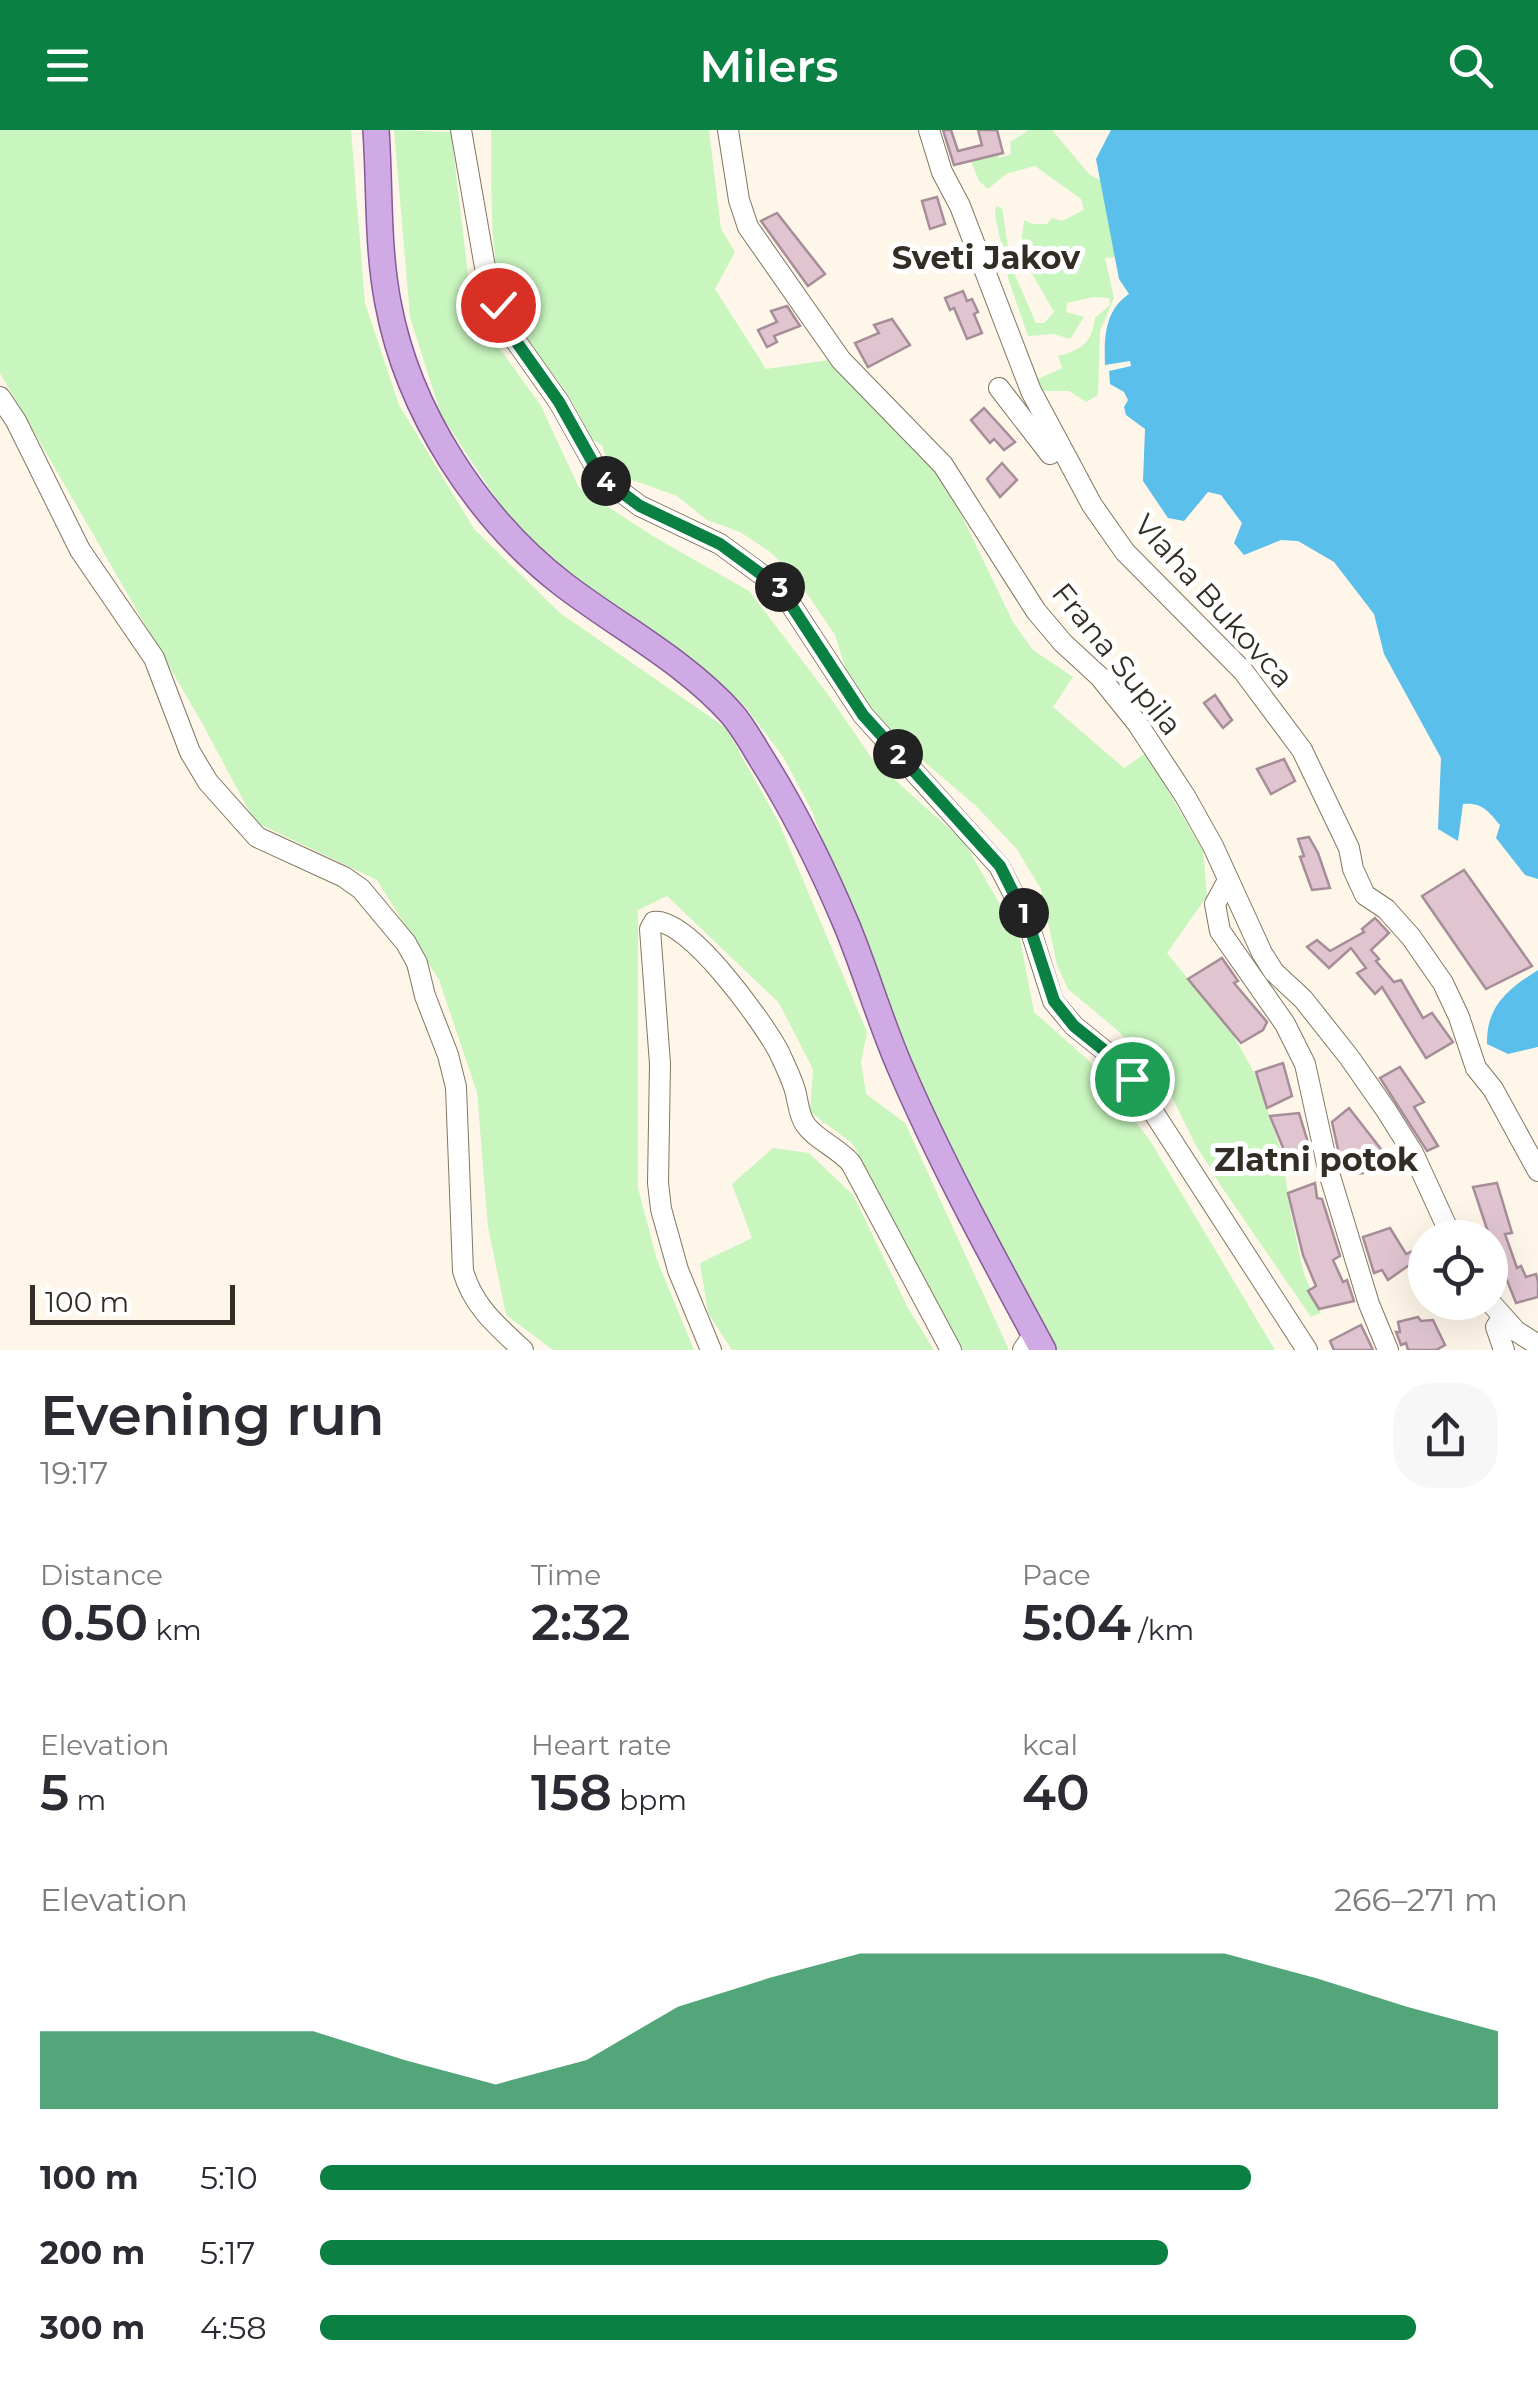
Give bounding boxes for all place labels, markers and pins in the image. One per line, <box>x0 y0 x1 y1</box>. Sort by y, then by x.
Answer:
pin <box>456 263 541 348</box>
pin: 4 <box>581 456 631 506</box>
pin: 3 <box>755 562 805 612</box>
pin: 2 <box>873 729 923 779</box>
pin: 1 <box>999 888 1049 938</box>
pin <box>1090 1037 1175 1122</box>

